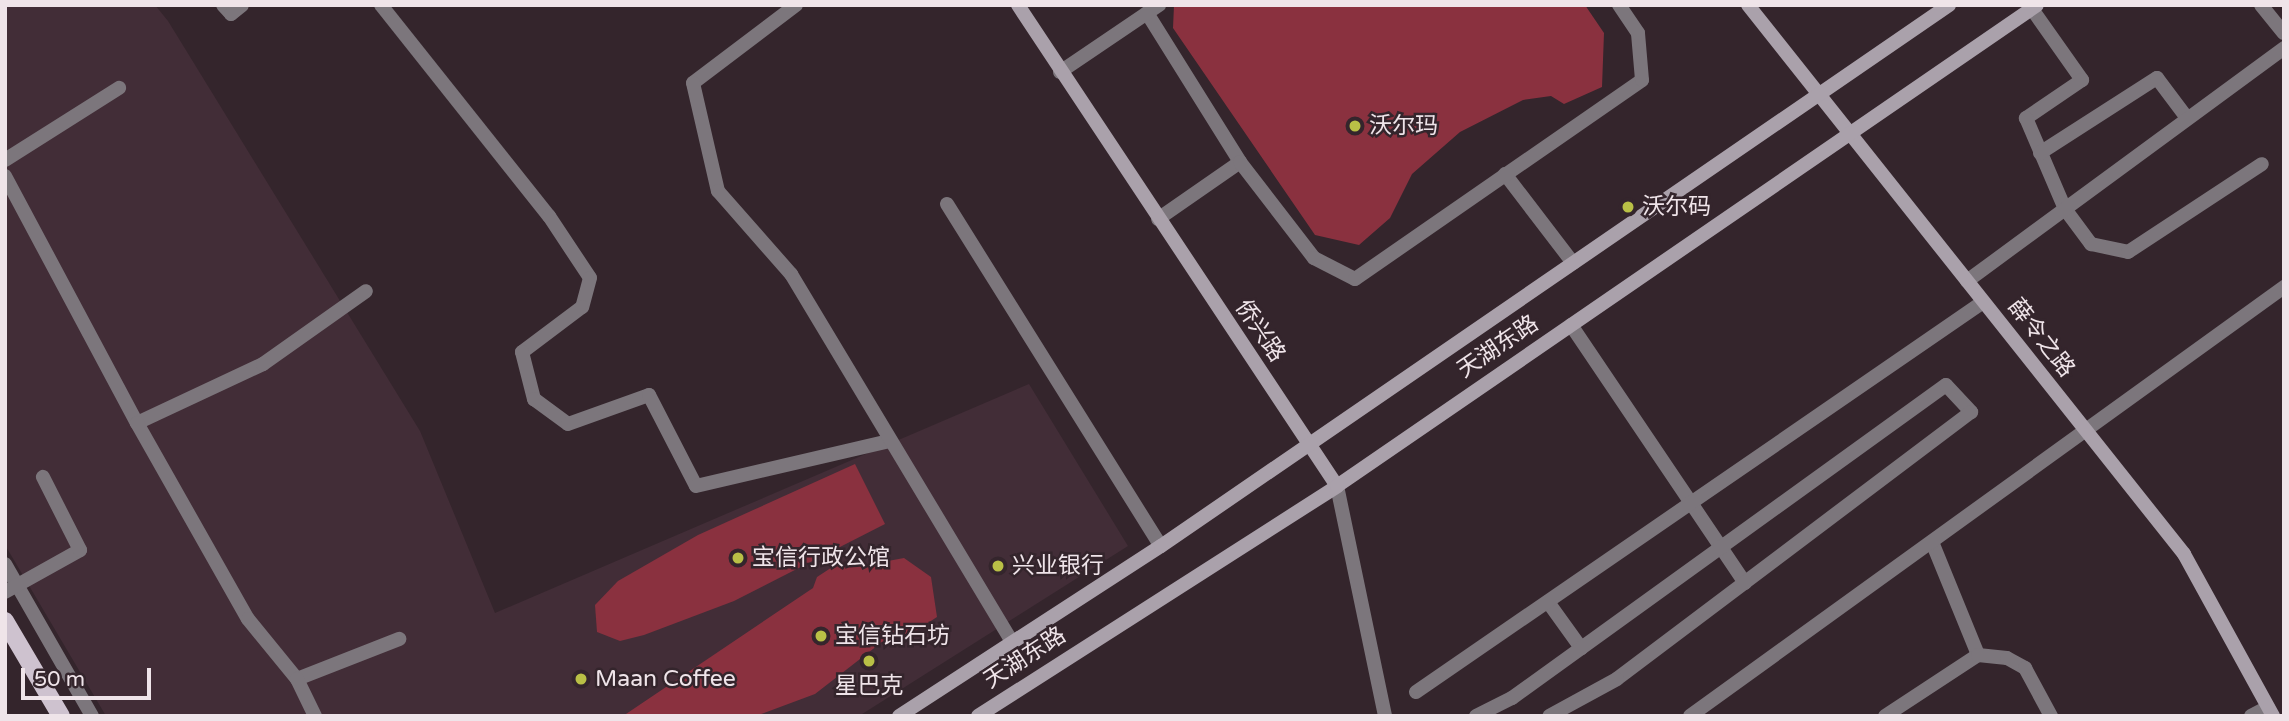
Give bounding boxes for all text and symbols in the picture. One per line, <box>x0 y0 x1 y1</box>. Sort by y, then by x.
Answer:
place label: 沃尔玛 <box>1369 112 1438 140</box>
marker: 沃尔玛 <box>1347 118 1363 134</box>
place label: 沃尔码 <box>1642 193 1711 221</box>
marker: 沃尔码 <box>1620 199 1636 215</box>
street label: 薛令之路 <box>2002 293 2080 383</box>
street label: 侨兴路 <box>1229 295 1291 367</box>
street label: 天湖东路 <box>1452 310 1544 384</box>
place label: 宝信行政公馆 <box>752 544 890 572</box>
marker: 宝信行政公馆 <box>730 550 746 566</box>
place label: 兴业银行 <box>1012 552 1104 580</box>
marker: 兴业银行 <box>990 558 1006 574</box>
street label: 天湖东路 <box>979 621 1071 695</box>
place label: 宝信钻石坊 <box>835 622 950 650</box>
marker: 宝信钻石坊 <box>813 628 829 644</box>
marker: 星巴克 <box>861 653 877 669</box>
scale bar <box>24 654 154 698</box>
place label: Maan Coffee <box>595 665 736 693</box>
text: 50 m <box>34 667 85 692</box>
marker: Maan Coffee <box>573 671 589 687</box>
place label: 星巴克 <box>835 672 903 700</box>

